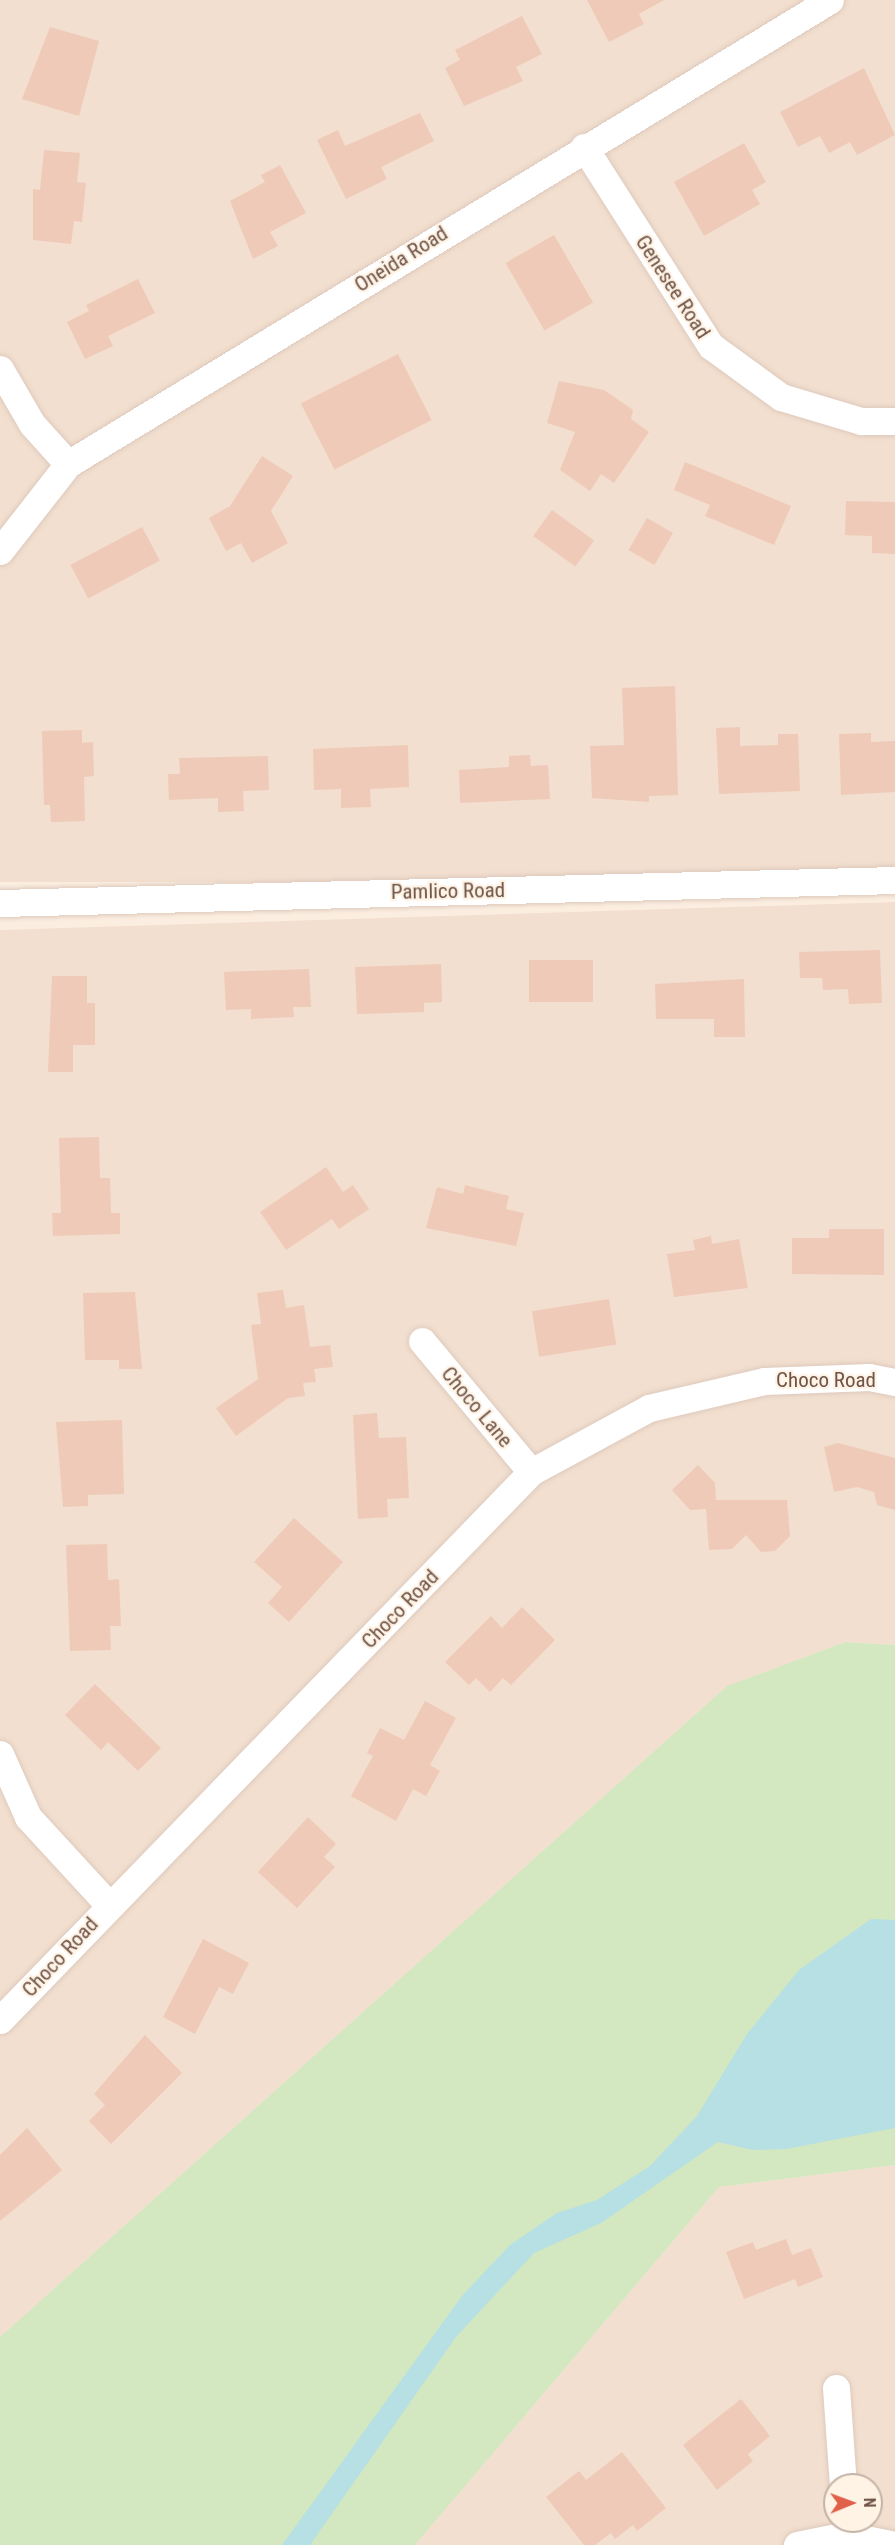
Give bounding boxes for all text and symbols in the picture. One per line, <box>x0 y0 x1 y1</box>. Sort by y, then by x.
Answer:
street label: Oneida Road <box>350 221 452 297</box>
street label: Genesee Road <box>630 230 716 344</box>
street label: Pamlico Road <box>391 877 505 905</box>
street label: Choco Lane <box>436 1361 518 1453</box>
street label: Choco Road <box>776 1367 876 1393</box>
street label: Choco Road <box>356 1564 444 1654</box>
street label: Choco Road <box>17 1912 103 2002</box>
north arrow <box>823 2473 883 2533</box>
text: N <box>860 2498 879 2508</box>

